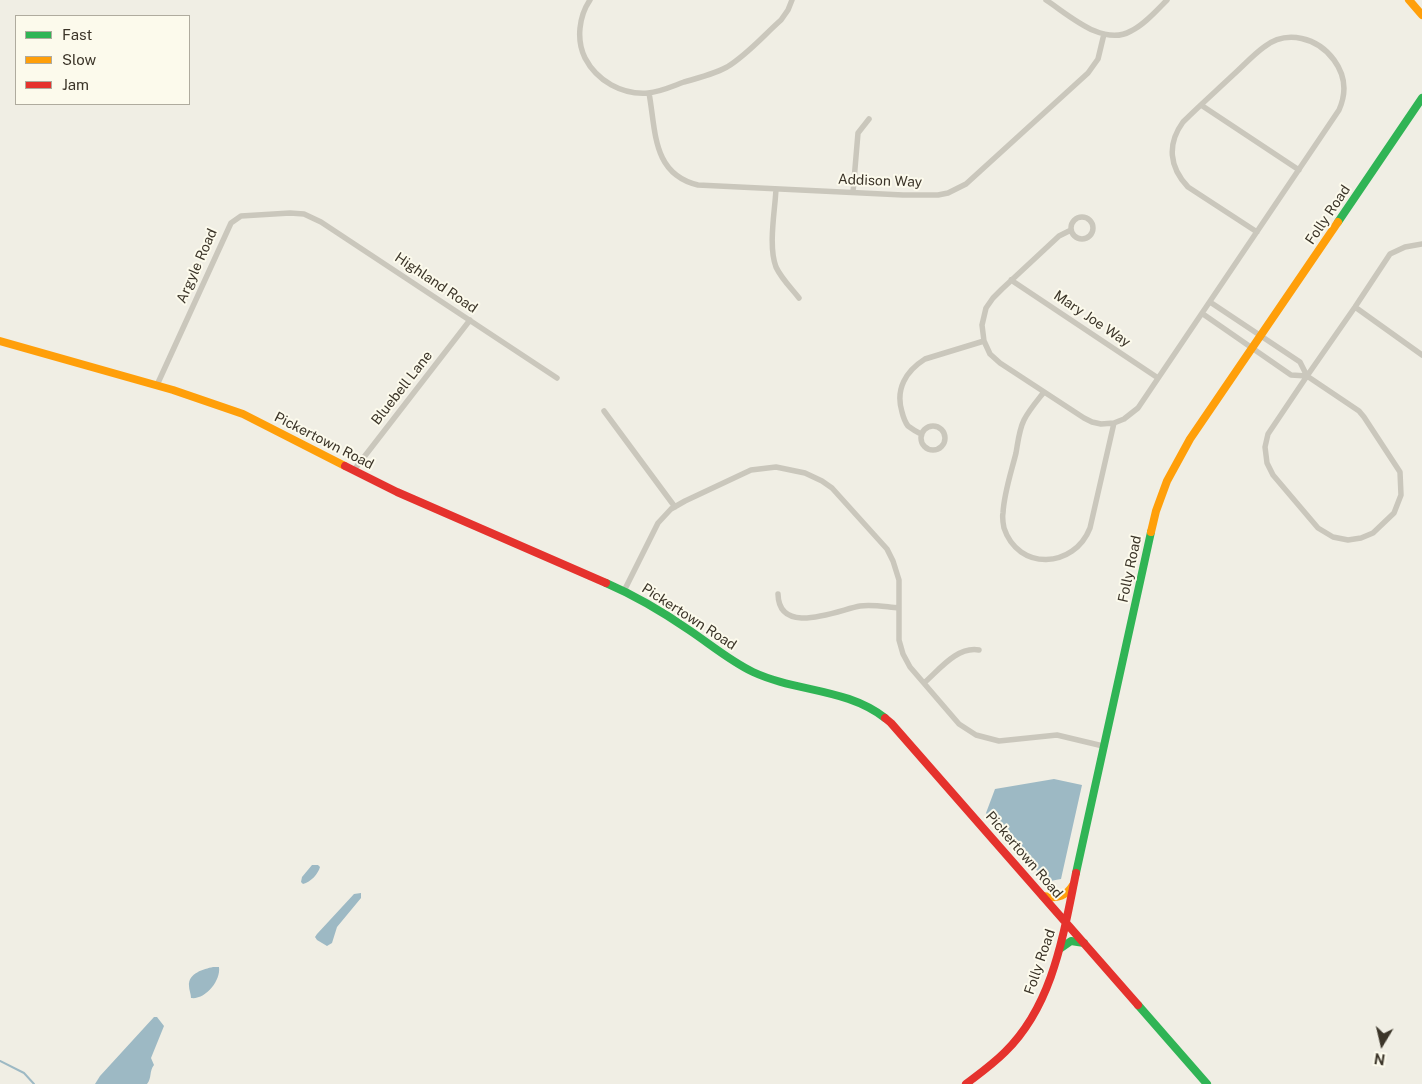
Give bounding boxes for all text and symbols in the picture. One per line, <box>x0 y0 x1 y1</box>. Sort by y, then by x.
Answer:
legend <box>15 15 190 105</box>
text: Fast <box>62 26 92 43</box>
text: Slow <box>62 51 96 68</box>
text: Jam <box>62 76 89 93</box>
street label: Addison Way <box>838 171 922 191</box>
street label: Folly Road <box>1302 182 1354 248</box>
street label: Argyle Road <box>173 226 221 306</box>
street label: Highland Road <box>392 249 480 317</box>
street label: Mary Joe Way <box>1050 287 1134 351</box>
street label: Bluebell Lane <box>368 348 436 428</box>
street label: Pickertown Road <box>272 409 376 473</box>
street label: Folly Road <box>1115 534 1145 604</box>
street label: Pickertown Road <box>639 580 739 654</box>
street label: Pickertown Road <box>982 808 1066 902</box>
street label: Folly Road <box>1021 927 1059 997</box>
north arrow <box>1357 1019 1407 1069</box>
text: N <box>1373 1050 1386 1068</box>

